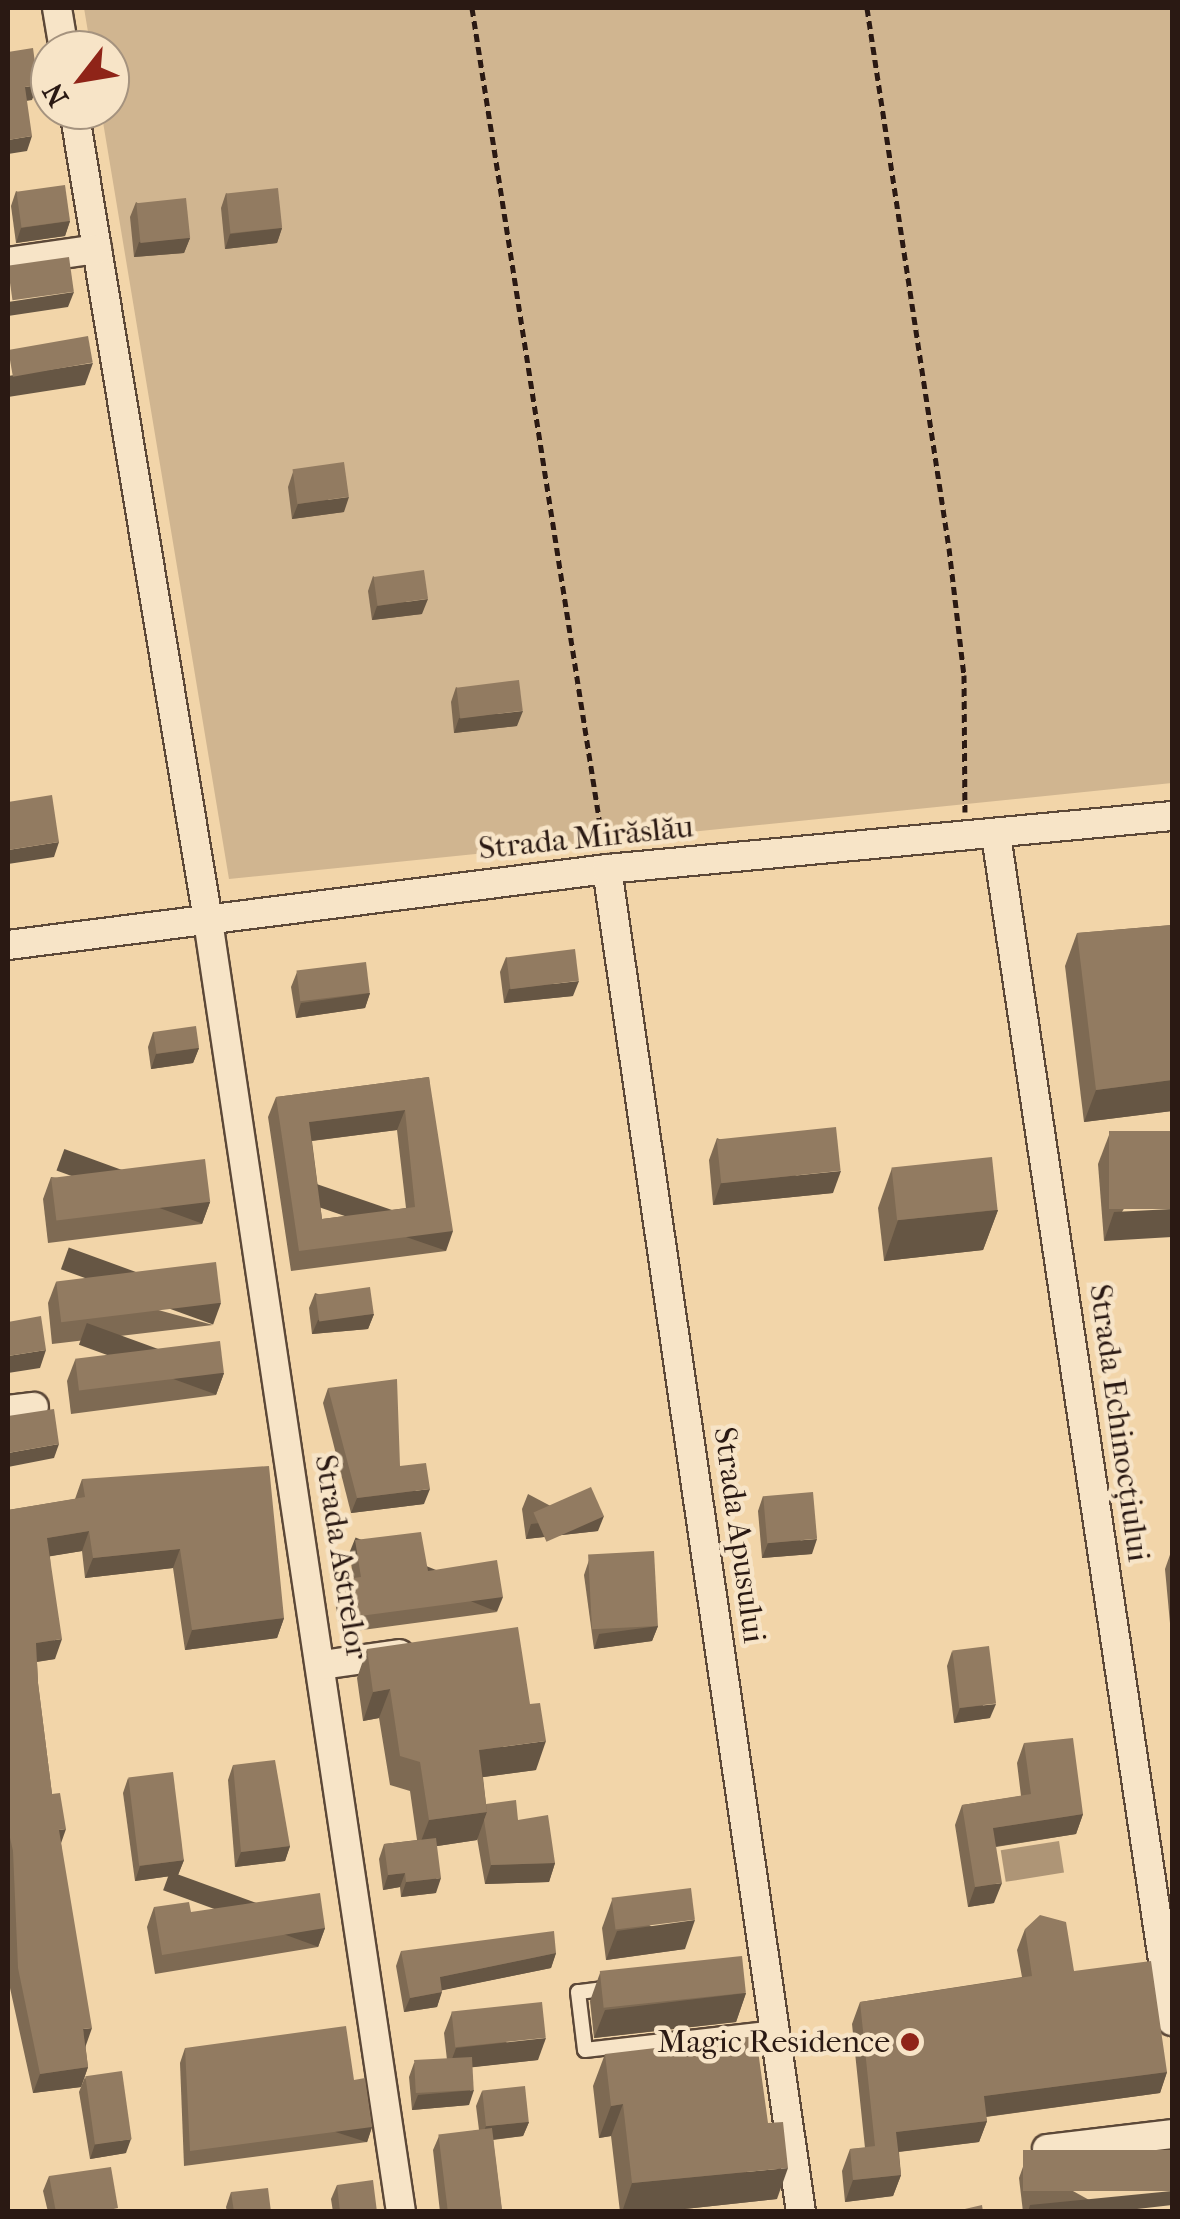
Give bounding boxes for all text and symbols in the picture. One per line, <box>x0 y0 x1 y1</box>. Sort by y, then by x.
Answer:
north arrow <box>30 30 130 130</box>
text: N <box>36 77 75 112</box>
street label: Strada Mirăslău <box>477 808 695 868</box>
street label: Strada Echinocțiului <box>1080 1282 1158 1564</box>
street label: Strada Apusului <box>705 1425 773 1645</box>
street label: Strada Astrelor <box>306 1452 376 1662</box>
place label: Magic Residence <box>657 2023 890 2061</box>
marker: Magic Residence <box>899 2031 921 2053</box>

